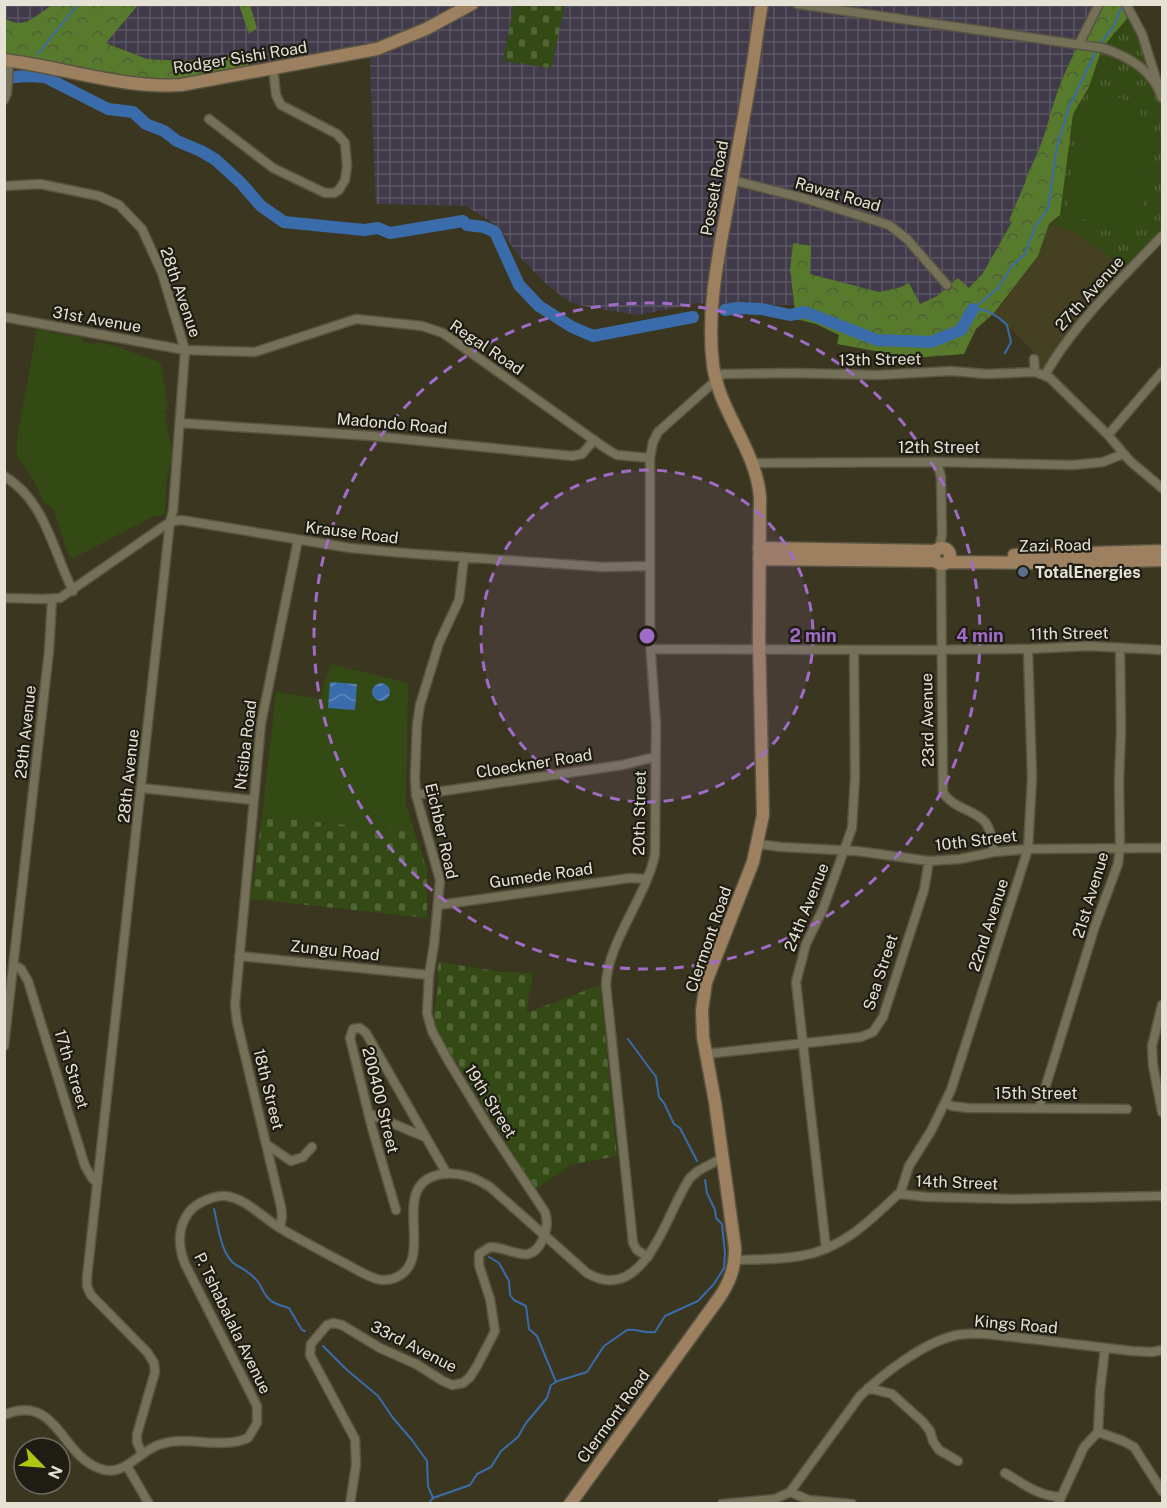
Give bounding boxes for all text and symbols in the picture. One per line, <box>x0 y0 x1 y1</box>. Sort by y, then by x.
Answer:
street label: Rodger Sishi Road <box>172 37 309 77</box>
street label: Posselt Road <box>697 139 732 237</box>
street label: Rawat Road <box>793 173 883 216</box>
street label: 28th Avenue <box>156 245 205 340</box>
street label: 27th Avenue <box>1051 252 1128 334</box>
street label: 31st Avenue <box>51 302 143 337</box>
street label: Regal Road <box>446 316 527 379</box>
street label: 13th Street <box>839 349 922 370</box>
street label: Madondo Road <box>336 409 448 438</box>
street label: 12th Street <box>898 438 980 457</box>
street label: Krause Road <box>304 517 400 548</box>
street label: Zazi Road <box>1019 535 1091 556</box>
place label: TotalEnergies <box>1035 563 1141 582</box>
marker: TotalEnergies <box>1016 565 1030 579</box>
street label: 11th Street <box>1029 623 1109 644</box>
text: 2 min <box>789 625 837 646</box>
text: 4 min <box>956 625 1004 646</box>
centre of rings <box>637 626 657 646</box>
street label: 23rd Avenue <box>917 673 938 767</box>
street label: 29th Avenue <box>11 684 40 780</box>
street label: Ntsiba Road <box>231 699 260 791</box>
street label: 28th Avenue <box>114 728 143 824</box>
street label: Cloeckner Road <box>475 745 594 782</box>
street label: 20th Street <box>629 770 650 856</box>
street label: Eichber Road <box>421 781 462 881</box>
street label: 10th Street <box>934 826 1018 855</box>
street label: 21st Avenue <box>1068 850 1113 940</box>
street label: Gumede Road <box>488 859 594 892</box>
street label: 24th Avenue <box>780 860 833 954</box>
street label: 22nd Avenue <box>965 876 1012 974</box>
street label: Clermont Road <box>681 884 735 995</box>
street label: Sea Street <box>859 932 902 1013</box>
street label: Zungu Road <box>289 936 380 965</box>
street label: 17th Street <box>50 1027 93 1111</box>
street label: 200400 Street <box>358 1045 403 1155</box>
street label: 18th Street <box>249 1047 288 1132</box>
street label: 19th Street <box>461 1061 521 1141</box>
street label: 15th Street <box>995 1084 1077 1103</box>
street label: 14th Street <box>915 1172 999 1193</box>
street label: P. Tshabalala Avenue <box>190 1249 275 1397</box>
street label: Kings Road <box>973 1311 1058 1338</box>
street label: 33rd Avenue <box>367 1317 460 1376</box>
street label: Clermont Road <box>573 1366 654 1467</box>
north arrow <box>12 1436 72 1496</box>
text: N <box>44 1462 66 1482</box>

